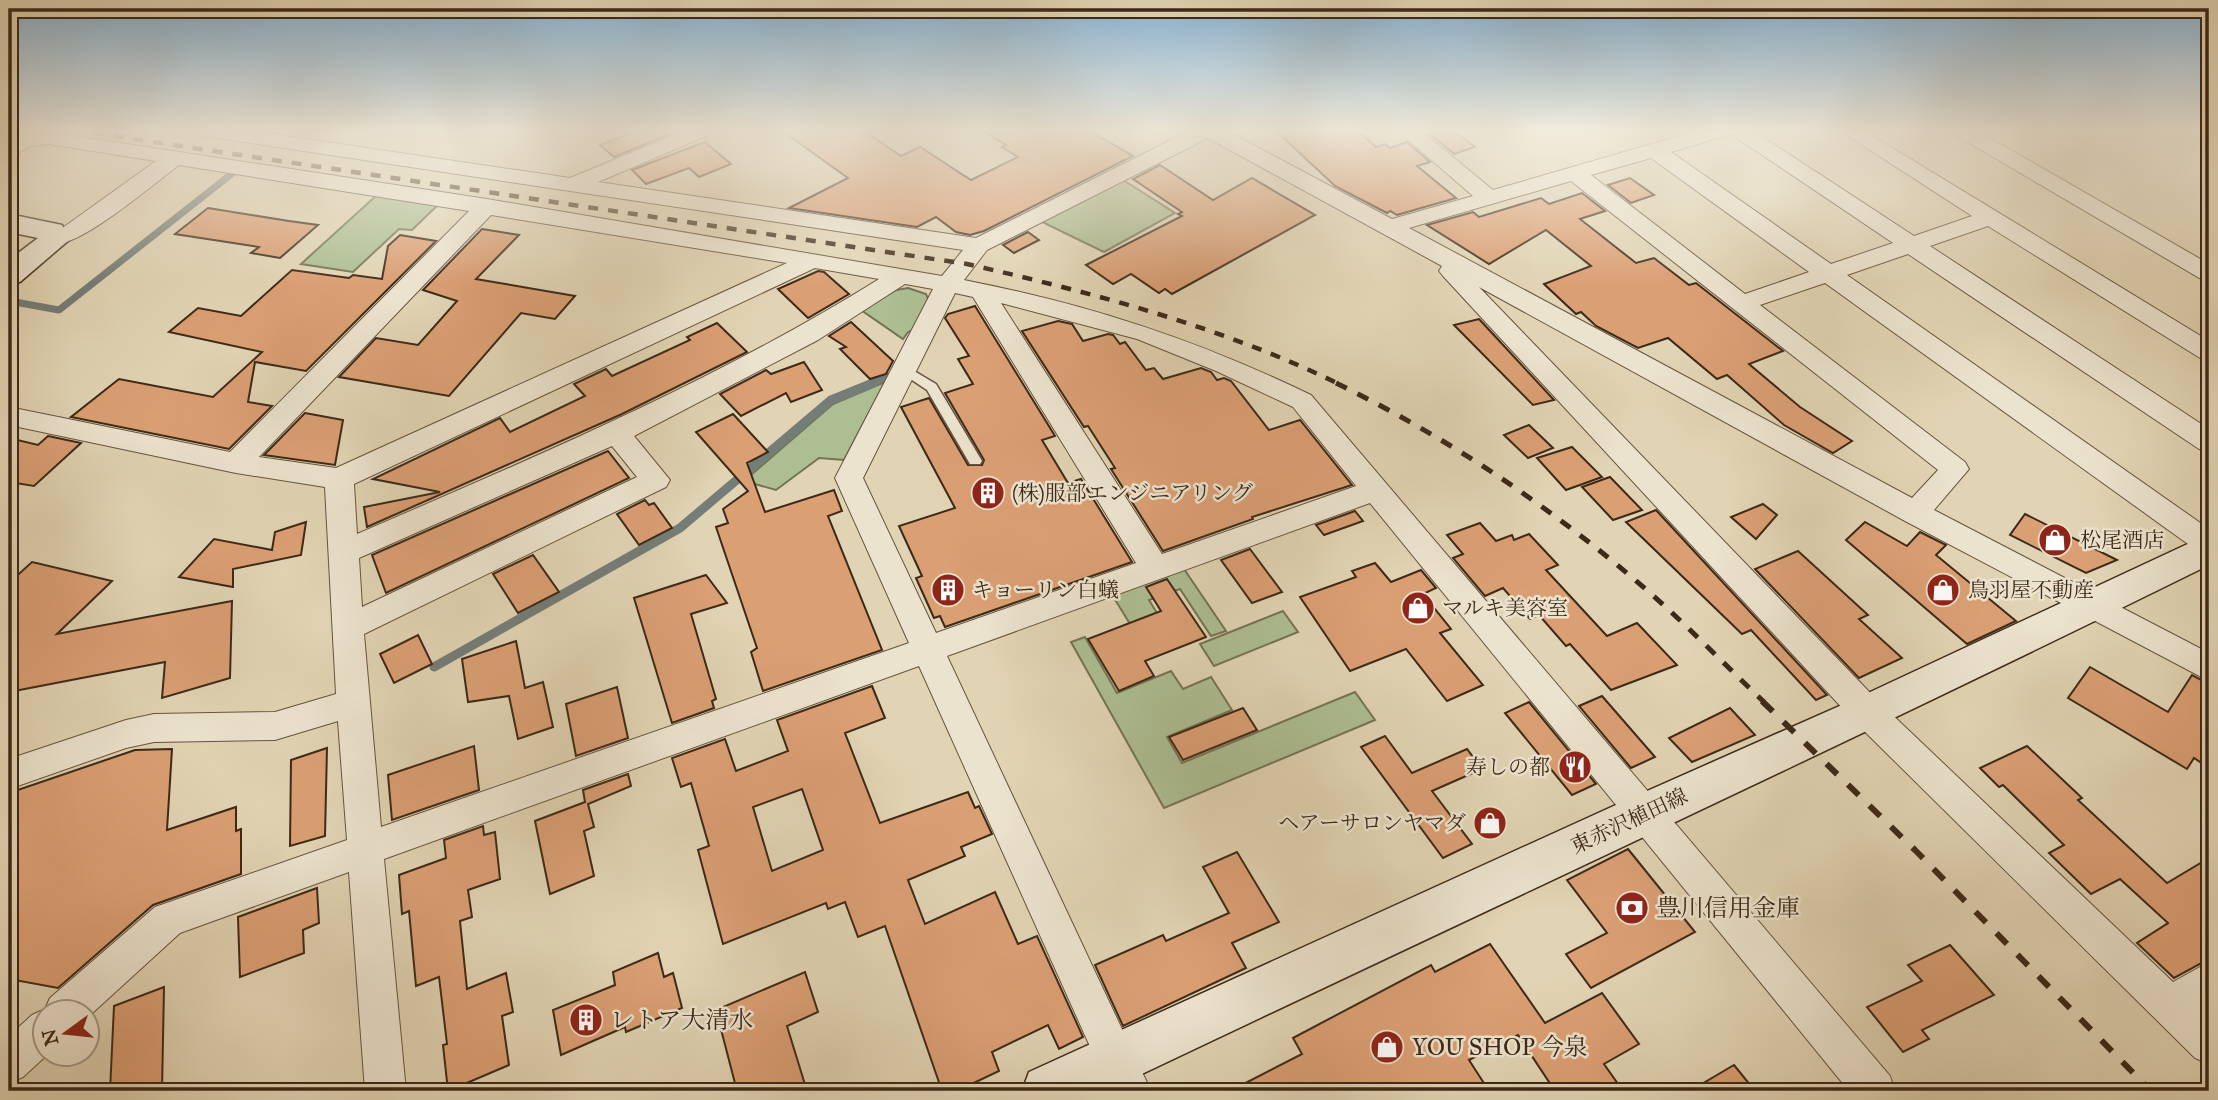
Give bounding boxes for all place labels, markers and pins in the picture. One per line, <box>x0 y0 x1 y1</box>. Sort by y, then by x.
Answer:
building icon: (株)服部エンジニアリング <box>969 474 1007 512</box>
place label: (株)服部エンジニアリング <box>1012 480 1253 506</box>
shop icon: 松尾酒店 <box>2036 521 2074 559</box>
place label: 松尾酒店 <box>2080 527 2164 553</box>
building icon: キョーリン白蟻 <box>929 571 967 609</box>
shop icon: 鳥羽屋不動産 <box>1924 571 1962 609</box>
place label: キョーリン白蟻 <box>972 577 1119 603</box>
place label: 鳥羽屋不動産 <box>1968 577 2094 603</box>
shop icon: マルキ美容室 <box>1399 589 1437 627</box>
place label: マルキ美容室 <box>1442 595 1568 621</box>
restaurant icon: 寿しの都 <box>1556 748 1594 786</box>
place label: 寿しの都 <box>1466 754 1550 780</box>
shop icon: ヘアーサロンヤマダ <box>1471 804 1509 842</box>
place label: ヘアーサロンヤマダ <box>1278 810 1466 836</box>
bank icon: 豊川信用金庫 <box>1613 889 1651 927</box>
place label: 豊川信用金庫 <box>1656 893 1800 923</box>
building icon: レトア大清水 <box>567 1001 605 1039</box>
place label: レトア大清水 <box>610 1005 753 1035</box>
shop icon: YOU SHOP 今泉 <box>1368 1028 1406 1066</box>
place label: YOU SHOP 今泉 <box>1412 1032 1588 1062</box>

